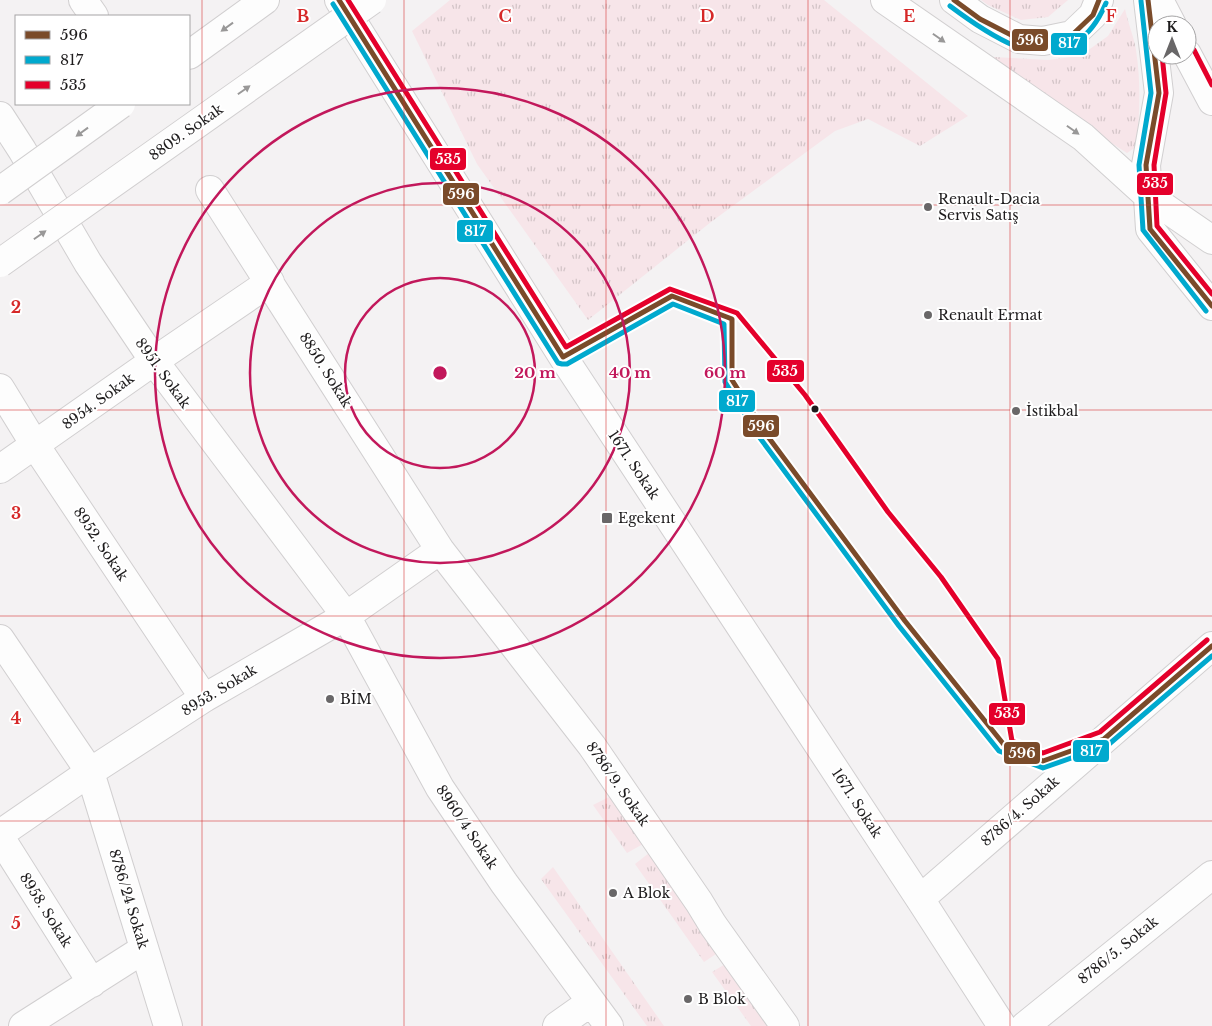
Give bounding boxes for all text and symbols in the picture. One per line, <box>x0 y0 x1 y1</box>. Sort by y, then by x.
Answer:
text: B <box>297 6 310 26</box>
text: C <box>498 6 512 26</box>
text: D <box>700 6 714 26</box>
text: E <box>903 6 915 26</box>
text: F <box>1105 6 1117 26</box>
legend <box>15 15 190 105</box>
north arrow <box>1147 15 1197 65</box>
text: K <box>1166 18 1178 36</box>
one-way arrow <box>221 22 234 33</box>
text: 596 <box>60 25 88 44</box>
line badge: 596 <box>1011 28 1049 52</box>
text: 596 <box>1016 31 1044 49</box>
line badge: 817 <box>1050 32 1088 56</box>
one-way arrow <box>933 33 946 43</box>
text: 817 <box>1058 34 1081 52</box>
text: 817 <box>60 50 84 69</box>
text: 535 <box>60 75 86 94</box>
one-way arrow <box>237 85 250 96</box>
street label: 8809. Sokak <box>145 100 227 164</box>
one-way arrow <box>1066 125 1080 135</box>
one-way arrow <box>75 127 88 137</box>
line badge: 535 <box>429 147 467 171</box>
text: 535 <box>435 150 461 168</box>
line badge: 535 <box>1136 172 1174 196</box>
text: 535 <box>1142 174 1168 192</box>
line badge: 596 <box>442 182 480 206</box>
text: 596 <box>447 185 475 203</box>
place label: Renault-Dacia Servis Satış <box>938 190 1040 224</box>
marker: Renault-Dacia Servis Satış <box>922 201 934 213</box>
line badge: 817 <box>456 219 494 243</box>
text: 817 <box>464 222 487 240</box>
one-way arrow <box>33 230 47 240</box>
text: 2 <box>11 297 21 317</box>
place label: Renault Ermat <box>938 306 1043 324</box>
marker: Renault Ermat <box>922 309 934 321</box>
street label: 8850. Sokak <box>296 329 356 411</box>
street label: 8951. Sokak <box>131 334 195 412</box>
line badge: 535 <box>766 359 805 383</box>
text: 535 <box>772 362 798 380</box>
text: 20 m <box>514 363 556 382</box>
text: 40 m <box>609 363 651 382</box>
text: 60 m <box>704 363 746 382</box>
centre of rings <box>431 364 449 382</box>
street label: 8954. Sokak <box>59 369 138 433</box>
line badge: 817 <box>718 389 756 413</box>
text: 817 <box>726 392 749 410</box>
place label: İstikbal <box>1026 402 1079 420</box>
unlabelled marker <box>810 404 820 414</box>
marker: İstikbal <box>1010 405 1022 417</box>
line badge: 596 <box>742 414 780 438</box>
text: 596 <box>747 417 775 435</box>
street label: 1671. Sokak <box>604 427 664 503</box>
text: 3 <box>11 503 21 523</box>
street label: 8952. Sokak <box>70 504 132 585</box>
place label: Egekent <box>618 509 676 527</box>
marker: Egekent <box>600 511 614 525</box>
street label: 8953. Sokak <box>178 660 260 720</box>
place label: BİM <box>340 690 372 708</box>
marker: BİM <box>324 693 336 705</box>
line badge: 535 <box>988 702 1026 726</box>
text: 535 <box>994 704 1020 722</box>
text: 4 <box>11 708 21 728</box>
street label: 8786/9. Sokak <box>582 738 654 830</box>
line badge: 817 <box>1072 739 1110 763</box>
line badge: 596 <box>1003 741 1041 765</box>
text: 817 <box>1080 742 1103 760</box>
text: 596 <box>1008 744 1036 762</box>
street label: 1671. Sokak <box>828 765 886 842</box>
street label: 8786/4. Sokak <box>977 772 1063 850</box>
street label: 8960/4 Sokak <box>432 781 502 873</box>
street label: 8786/24 Sokak <box>105 847 153 951</box>
street label: 8958. Sokak <box>16 870 76 950</box>
place label: A Blok <box>622 884 671 902</box>
marker: A Blok <box>607 887 619 899</box>
street label: 8786/5. Sokak <box>1074 912 1162 988</box>
place label: B Blok <box>698 990 746 1008</box>
marker: B Blok <box>682 993 694 1005</box>

